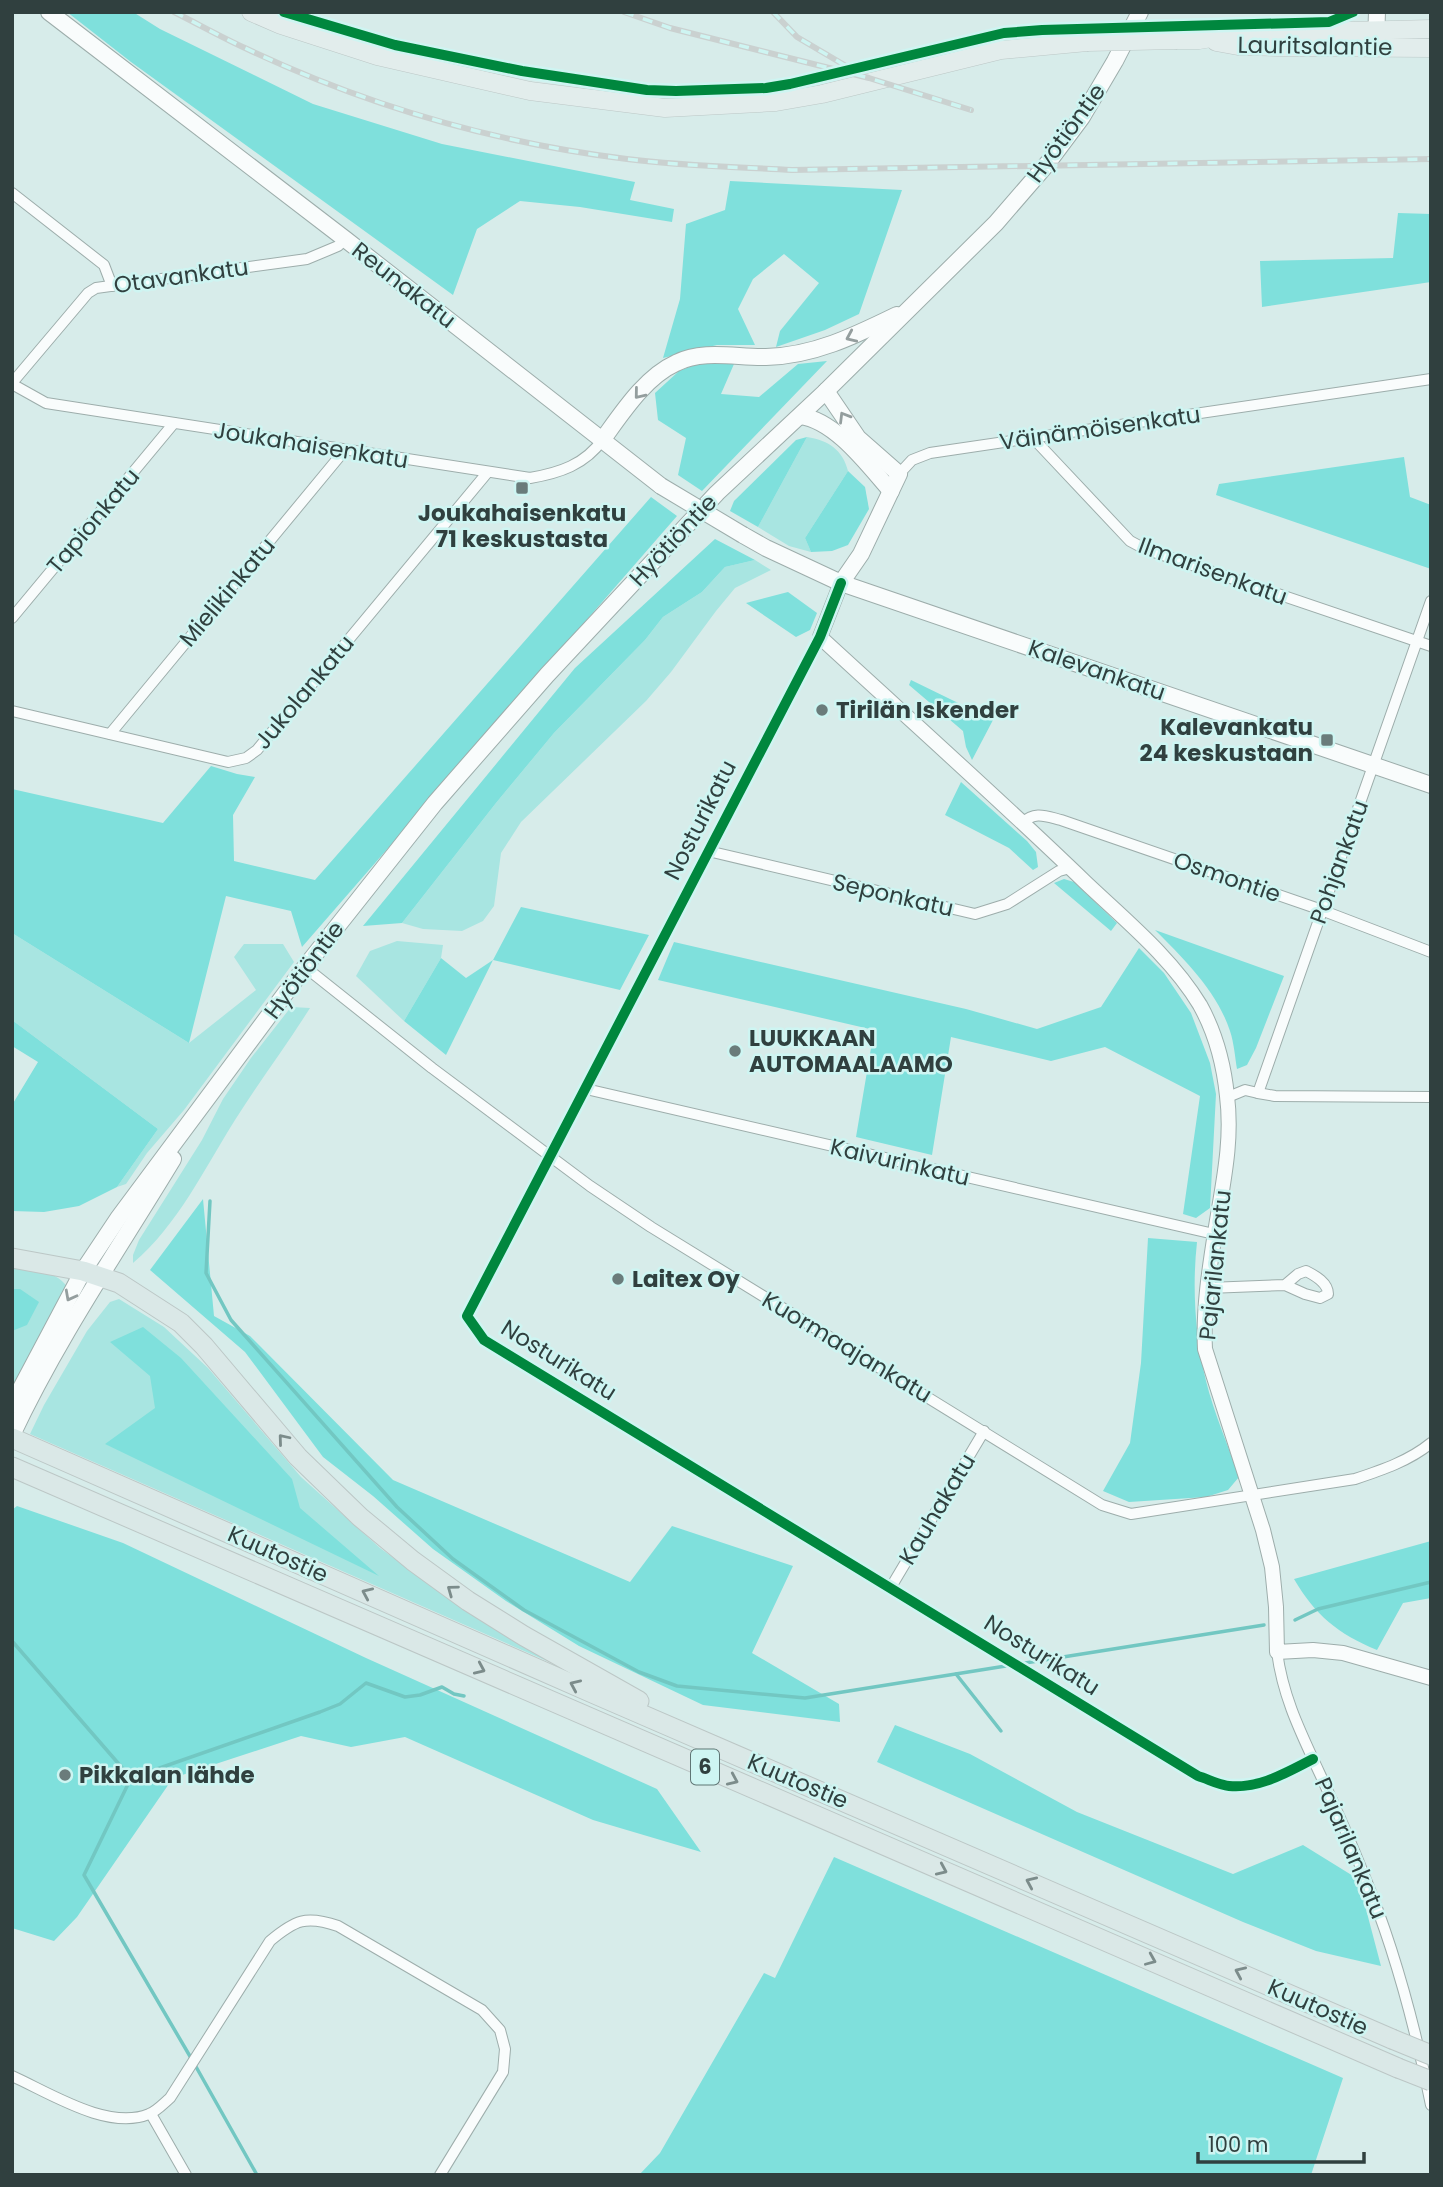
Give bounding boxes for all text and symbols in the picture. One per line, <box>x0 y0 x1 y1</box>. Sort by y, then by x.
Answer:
street label: Lauritsalantie <box>1237 29 1393 63</box>
street label: Hyötiöntie <box>1019 77 1113 189</box>
street label: Reunakatu <box>345 234 463 336</box>
street label: Otavankatu <box>112 251 250 301</box>
one-way arrow <box>845 329 858 343</box>
one-way arrow <box>635 385 647 398</box>
street label: Väinämöisenkatu <box>997 398 1203 458</box>
one-way arrow <box>839 411 852 424</box>
street label: Joukahaisenkatu <box>211 414 411 476</box>
street label: Tapionkatu <box>39 461 147 581</box>
marker: Joukahaisenkatu 71 keskustasta <box>514 480 530 496</box>
street label: Hyötiöntie <box>622 487 724 593</box>
place label: Joukahaisenkatu 71 keskustasta <box>418 497 626 555</box>
street label: Ilmarisenkatu <box>1134 529 1292 613</box>
street label: Mielikinkatu <box>172 530 282 654</box>
street label: Jukolankatu <box>247 628 361 756</box>
street label: Kalevankatu <box>1024 632 1170 708</box>
place label: Tirilän Iskender <box>836 694 1019 726</box>
marker: Tirilän Iskender <box>814 702 830 718</box>
place label: Kalevankatu 24 keskustaan <box>1140 711 1313 769</box>
marker: Kalevankatu 24 keskustaan <box>1319 732 1335 748</box>
street label: Nosturikatu <box>656 755 744 885</box>
street label: Pohjankatu <box>1302 796 1376 928</box>
street label: Osmontie <box>1169 844 1285 910</box>
street label: Seponkatu <box>829 866 957 924</box>
street label: Hyötiöntie <box>257 914 351 1026</box>
place label: LUUKKAAN AUTOMAALAAMO <box>749 1022 953 1080</box>
marker: LUUKKAAN AUTOMAALAAMO <box>727 1043 743 1059</box>
street label: Kaivurinkatu <box>827 1130 973 1194</box>
street label: Pajarilankatu <box>1191 1188 1239 1342</box>
place label: Laitex Oy <box>632 1263 740 1295</box>
marker: Laitex Oy <box>610 1271 626 1287</box>
street label: Kuormaajankatu <box>756 1284 938 1410</box>
one-way arrow <box>65 1288 78 1301</box>
street label: Nosturikatu <box>495 1312 623 1408</box>
one-way arrow <box>279 1434 291 1447</box>
street label: Kauhakatu <box>891 1447 983 1571</box>
street label: Kuutostie <box>223 1518 333 1590</box>
one-way arrow <box>447 1586 460 1598</box>
one-way arrow <box>362 1587 374 1601</box>
street label: Nosturikatu <box>978 1607 1106 1703</box>
one-way arrow <box>472 1661 485 1675</box>
one-way arrow <box>570 1679 582 1693</box>
street label: Kuutostie <box>743 1745 853 1817</box>
road number: 6 <box>691 1750 719 1784</box>
place label: Pikkalan lähde <box>79 1759 255 1791</box>
marker: Pikkalan lähde <box>57 1767 73 1783</box>
one-way arrow <box>726 1771 738 1785</box>
street label: Pajarilankatu <box>1307 1772 1395 1924</box>
one-way arrow <box>934 1862 947 1876</box>
one-way arrow <box>1026 1876 1038 1890</box>
one-way arrow <box>1143 1952 1156 1966</box>
one-way arrow <box>1235 1967 1247 1981</box>
street label: Kuutostie <box>1263 1971 1373 2043</box>
scale bar <box>1198 2120 1364 2164</box>
text: 100 m <box>1208 2130 1268 2159</box>

